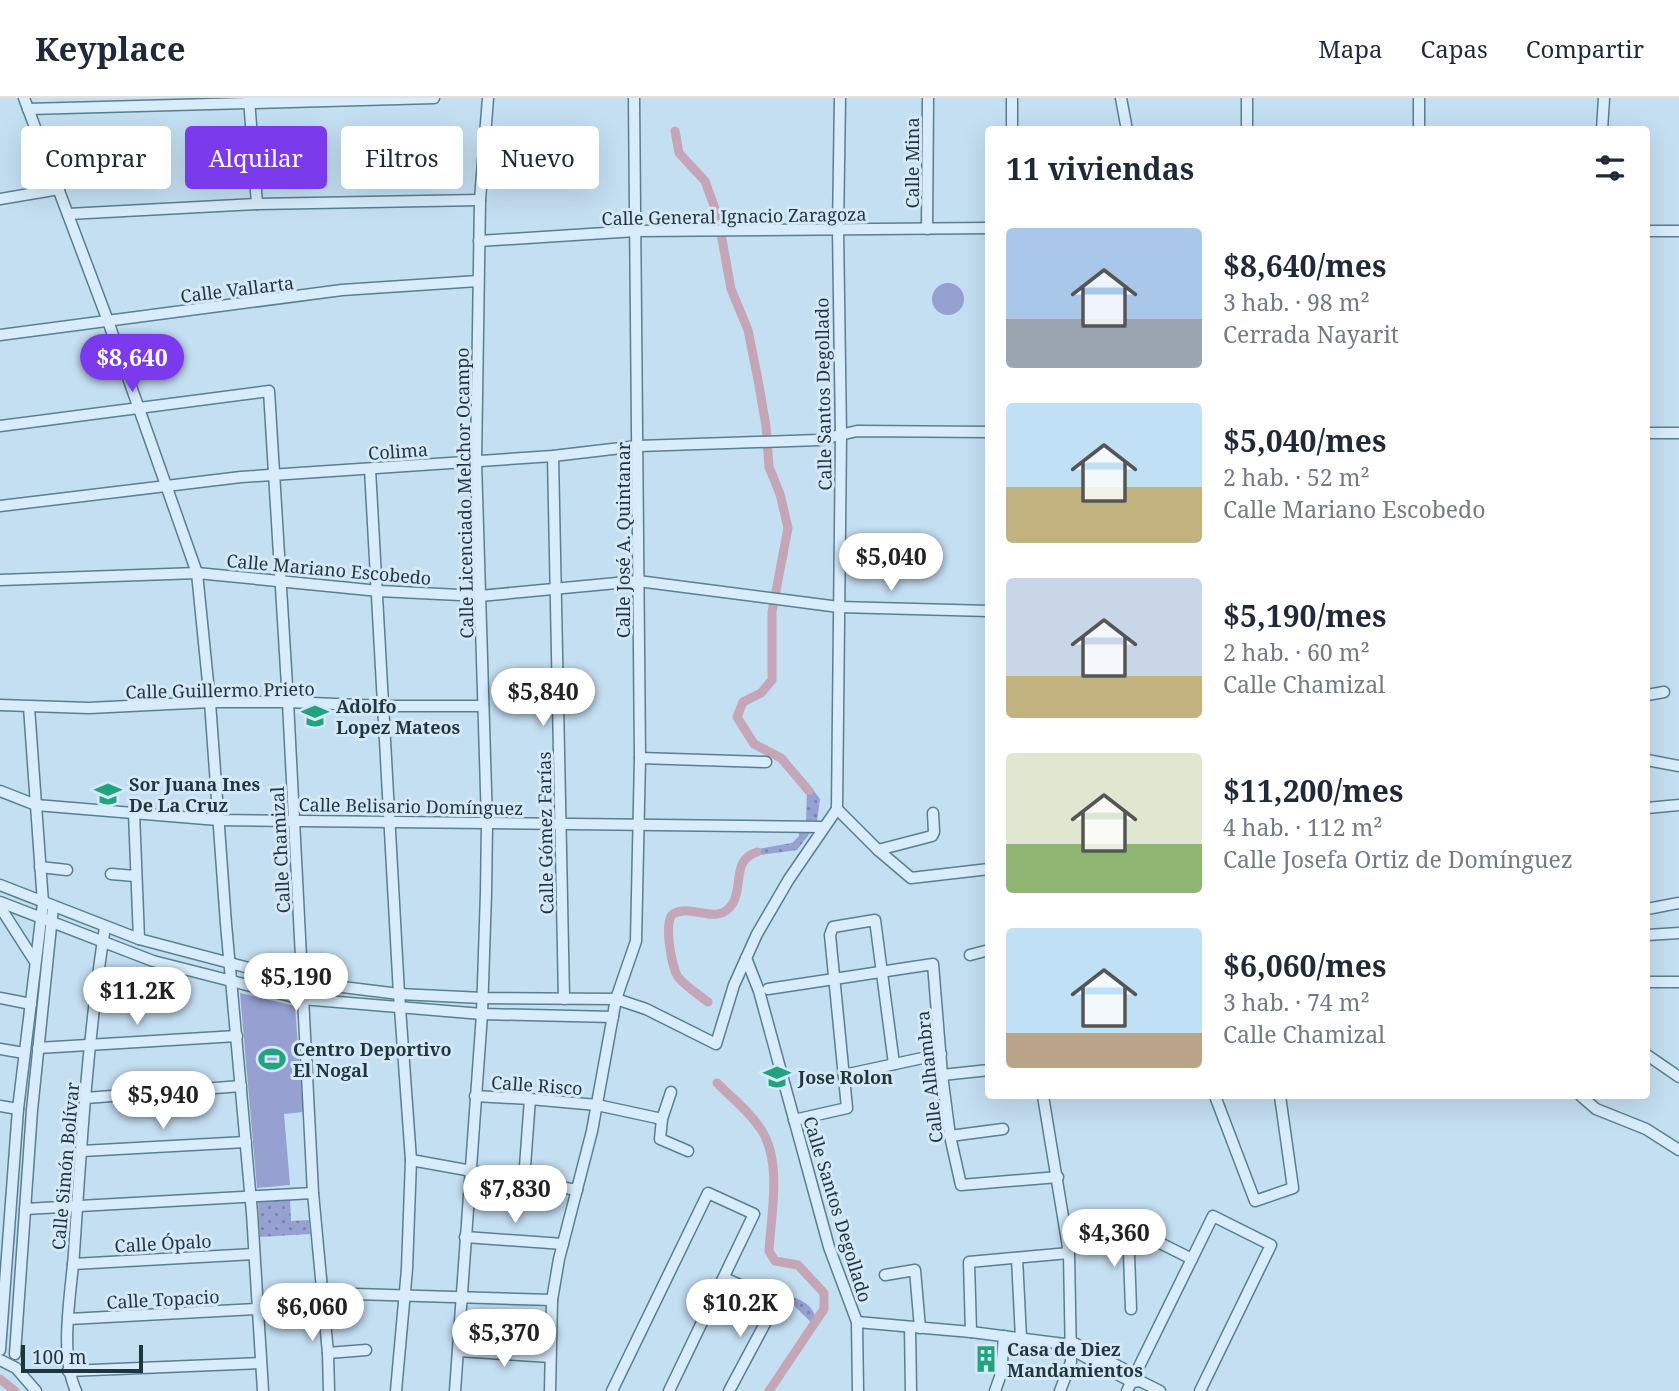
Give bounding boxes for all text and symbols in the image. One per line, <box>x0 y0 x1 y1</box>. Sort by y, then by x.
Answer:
text: Keyplace <box>35 26 186 71</box>
text: Mapa <box>1318 32 1382 65</box>
text: Capas <box>1420 32 1488 65</box>
text: Compartir <box>1526 32 1644 65</box>
street label: Calle Mina <box>900 117 924 209</box>
chip: Comprar <box>21 126 171 189</box>
chip: Alquilar <box>185 126 327 189</box>
chip: Filtros <box>341 126 463 189</box>
chip: Nuevo <box>477 126 599 189</box>
text: 11 viviendas <box>1006 148 1194 189</box>
icon: filters <box>1591 149 1629 187</box>
street label: Calle General Ignacio Zaragoza <box>601 202 867 230</box>
text: $8,640/mes <box>1223 245 1386 286</box>
icon: home <box>1062 256 1146 340</box>
street label: Calle Vallarta <box>179 270 295 308</box>
text: 3 hab. · 98 m² <box>1223 286 1370 318</box>
street label: Calle Santos Degollado <box>809 297 837 491</box>
text: Cerrada Nayarit <box>1223 318 1399 350</box>
pin: $8,640 <box>75 334 189 394</box>
text: $8,640 <box>96 341 168 373</box>
street label: Calle Licenciado Melchor Ocampo <box>449 347 479 639</box>
text: $5,040/mes <box>1223 420 1386 461</box>
icon: home <box>1062 431 1146 515</box>
street label: Colima <box>367 437 429 465</box>
street label: Calle José A. Quintanar <box>611 441 635 638</box>
text: 2 hab. · 52 m² <box>1223 461 1370 493</box>
text: Calle Mariano Escobedo <box>1223 493 1485 525</box>
pin: $5,040 <box>834 533 948 593</box>
text: $5,040 <box>855 540 927 572</box>
street label: Calle Mariano Escobedo <box>226 548 432 590</box>
text: $5,190/mes <box>1223 595 1386 636</box>
icon: home <box>1062 606 1146 690</box>
text: 2 hab. · 60 m² <box>1223 636 1370 668</box>
pin: $5,840 <box>486 668 600 728</box>
text: Calle Chamizal <box>1223 668 1385 700</box>
text: $5,840 <box>507 675 579 707</box>
street label: Calle Guillermo Prieto <box>125 676 315 704</box>
place label: Adolfo Lopez Mateos <box>336 694 461 739</box>
school or university icon: Adolfo Lopez Mateos <box>300 701 330 731</box>
street label: Calle Gómez Farías <box>532 751 558 915</box>
text: $11,200/mes <box>1223 770 1403 811</box>
place label: Sor Juana Ines De La Cruz <box>129 772 261 817</box>
school or university icon: Sor Juana Ines De La Cruz <box>93 779 123 809</box>
icon: home <box>1062 781 1146 865</box>
street label: Calle Chamizal <box>265 786 295 914</box>
street label: Calle Belisario Domínguez <box>298 792 524 820</box>
text: 4 hab. · 112 m² <box>1223 811 1382 843</box>
text: Calle Josefa Ortiz de Domínguez <box>1223 843 1573 875</box>
text: $6,060/mes <box>1223 945 1386 986</box>
pin: $5,190 <box>239 954 353 1013</box>
icon: home <box>1062 956 1146 1040</box>
text: $5,190 <box>260 960 332 992</box>
pin: $11.2K <box>80 968 194 1027</box>
text: $11.2K <box>99 974 175 1006</box>
text: 3 hab. · 74 m² <box>1223 986 1370 1018</box>
street label: Calle Alhambra <box>910 1010 948 1144</box>
text: Calle Chamizal <box>1223 1018 1385 1050</box>
place label: Centro Deportivo El Nogal <box>293 1037 452 1082</box>
sports icon: Centro Deportivo El Nogal <box>257 1044 287 1074</box>
school or university icon: Jose Rolon <box>762 1062 792 1092</box>
place label: Jose Rolon <box>797 1065 893 1089</box>
street label: Calle Risco <box>490 1070 584 1100</box>
pin: $5,940 <box>106 1072 220 1131</box>
text: $5,940 <box>127 1078 199 1110</box>
street label: Calle Simón Bolívar <box>46 1081 84 1251</box>
street label: Calle Santos Degollado <box>798 1113 878 1305</box>
pin: $7,830 <box>458 1166 572 1225</box>
text: $7,830 <box>479 1172 551 1204</box>
pin: $4,360 <box>1057 1210 1171 1269</box>
text: $4,360 <box>1078 1216 1150 1248</box>
street label: Calle Ópalo <box>114 1228 212 1258</box>
pin: $10.2K <box>683 1280 797 1339</box>
street label: Calle Topacio <box>106 1284 220 1314</box>
pin: $6,060 <box>255 1284 369 1343</box>
text: $10.2K <box>702 1286 778 1318</box>
text: $6,060 <box>276 1290 348 1322</box>
pin: $5,370 <box>447 1310 561 1369</box>
text: $5,370 <box>468 1316 540 1348</box>
place label: Casa de Diez Mandamientos <box>1007 1337 1143 1382</box>
scale bar <box>21 1342 144 1374</box>
text: 100 m <box>32 1344 87 1370</box>
building icon: Casa de Diez Mandamientos <box>971 1344 1001 1374</box>

